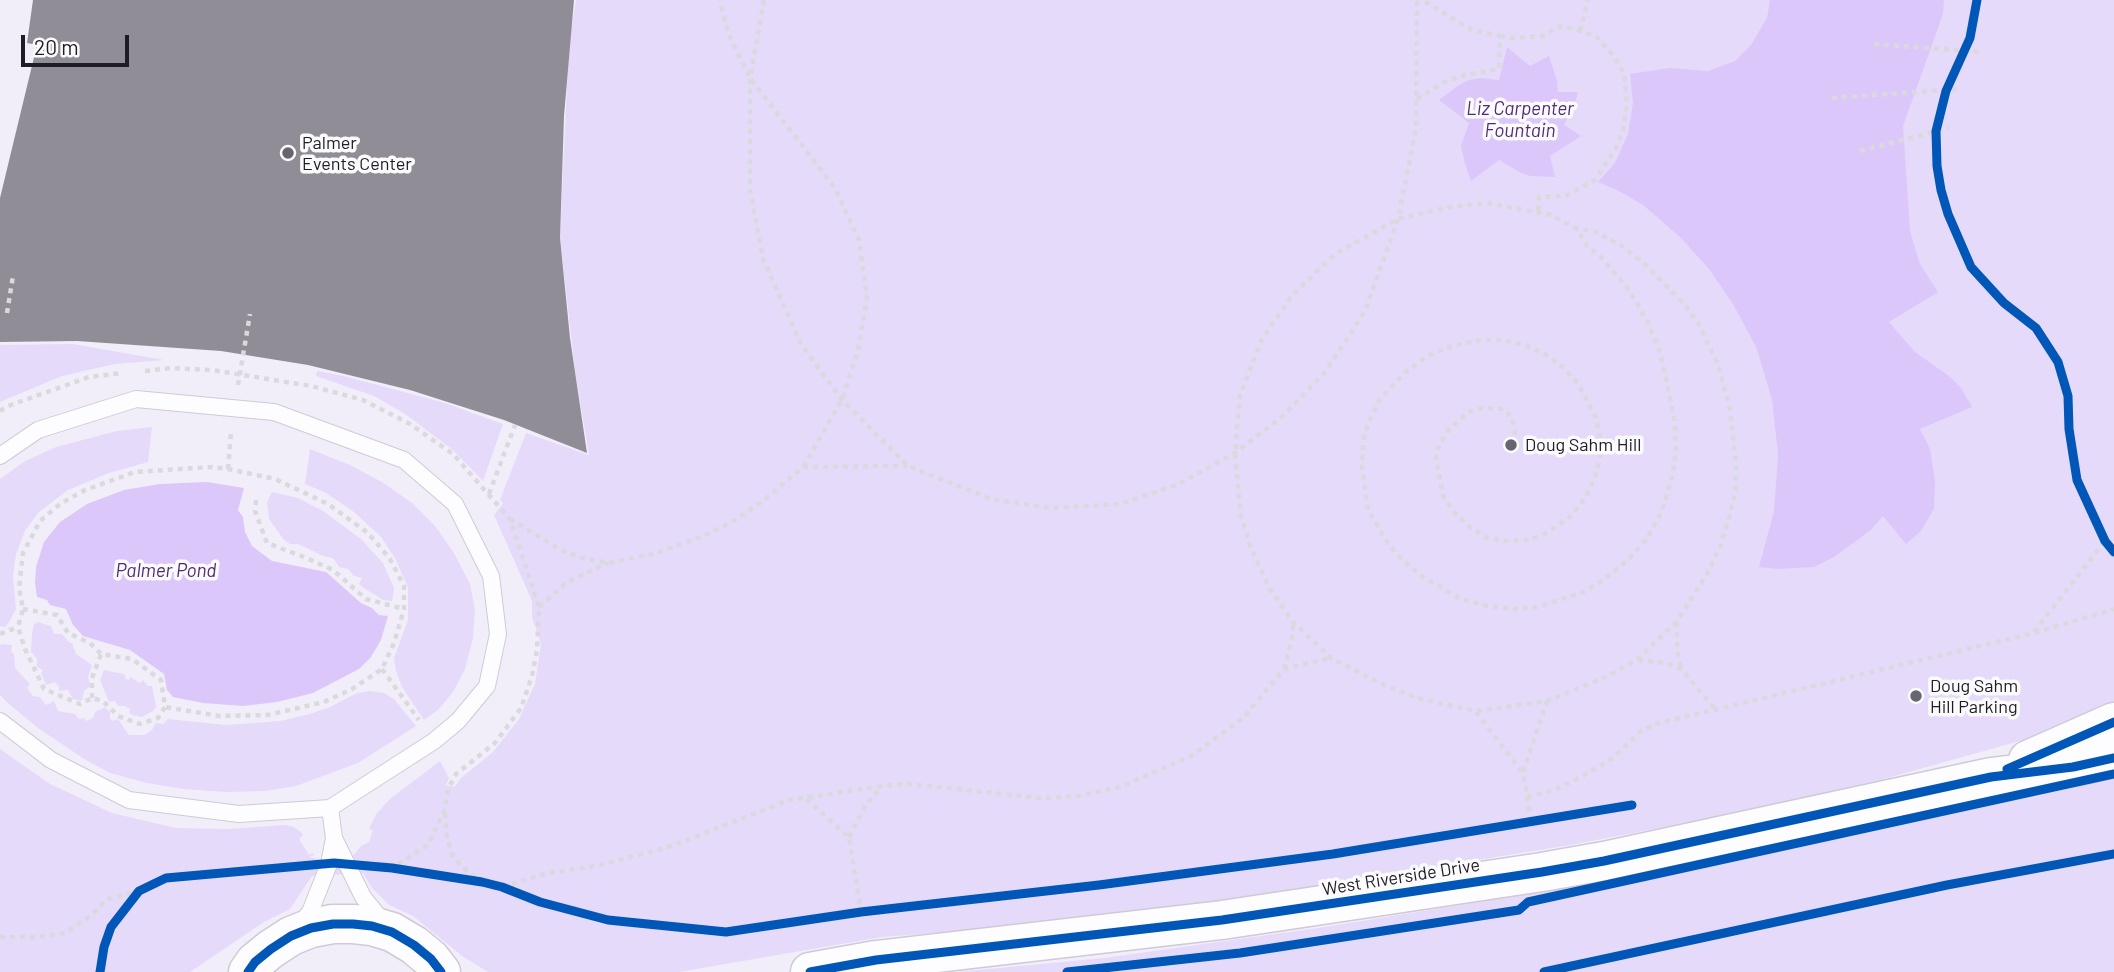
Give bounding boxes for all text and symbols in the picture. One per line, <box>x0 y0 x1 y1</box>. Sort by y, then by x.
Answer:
scale bar <box>24 21 133 65</box>
text: 20 m <box>34 34 79 59</box>
water label: Liz Carpenter Fountain <box>1466 98 1574 142</box>
place label: Palmer Events Center <box>302 132 412 174</box>
marker: Palmer Events Center <box>280 145 296 161</box>
place label: Doug Sahm Hill <box>1525 434 1641 456</box>
marker: Doug Sahm Hill <box>1503 437 1519 453</box>
water label: Palmer Pond <box>116 560 216 582</box>
place label: Doug Sahm Hill Parking <box>1930 675 2018 718</box>
marker: Doug Sahm Hill Parking <box>1908 688 1924 704</box>
street label: West Riverside Drive <box>1321 854 1481 900</box>

